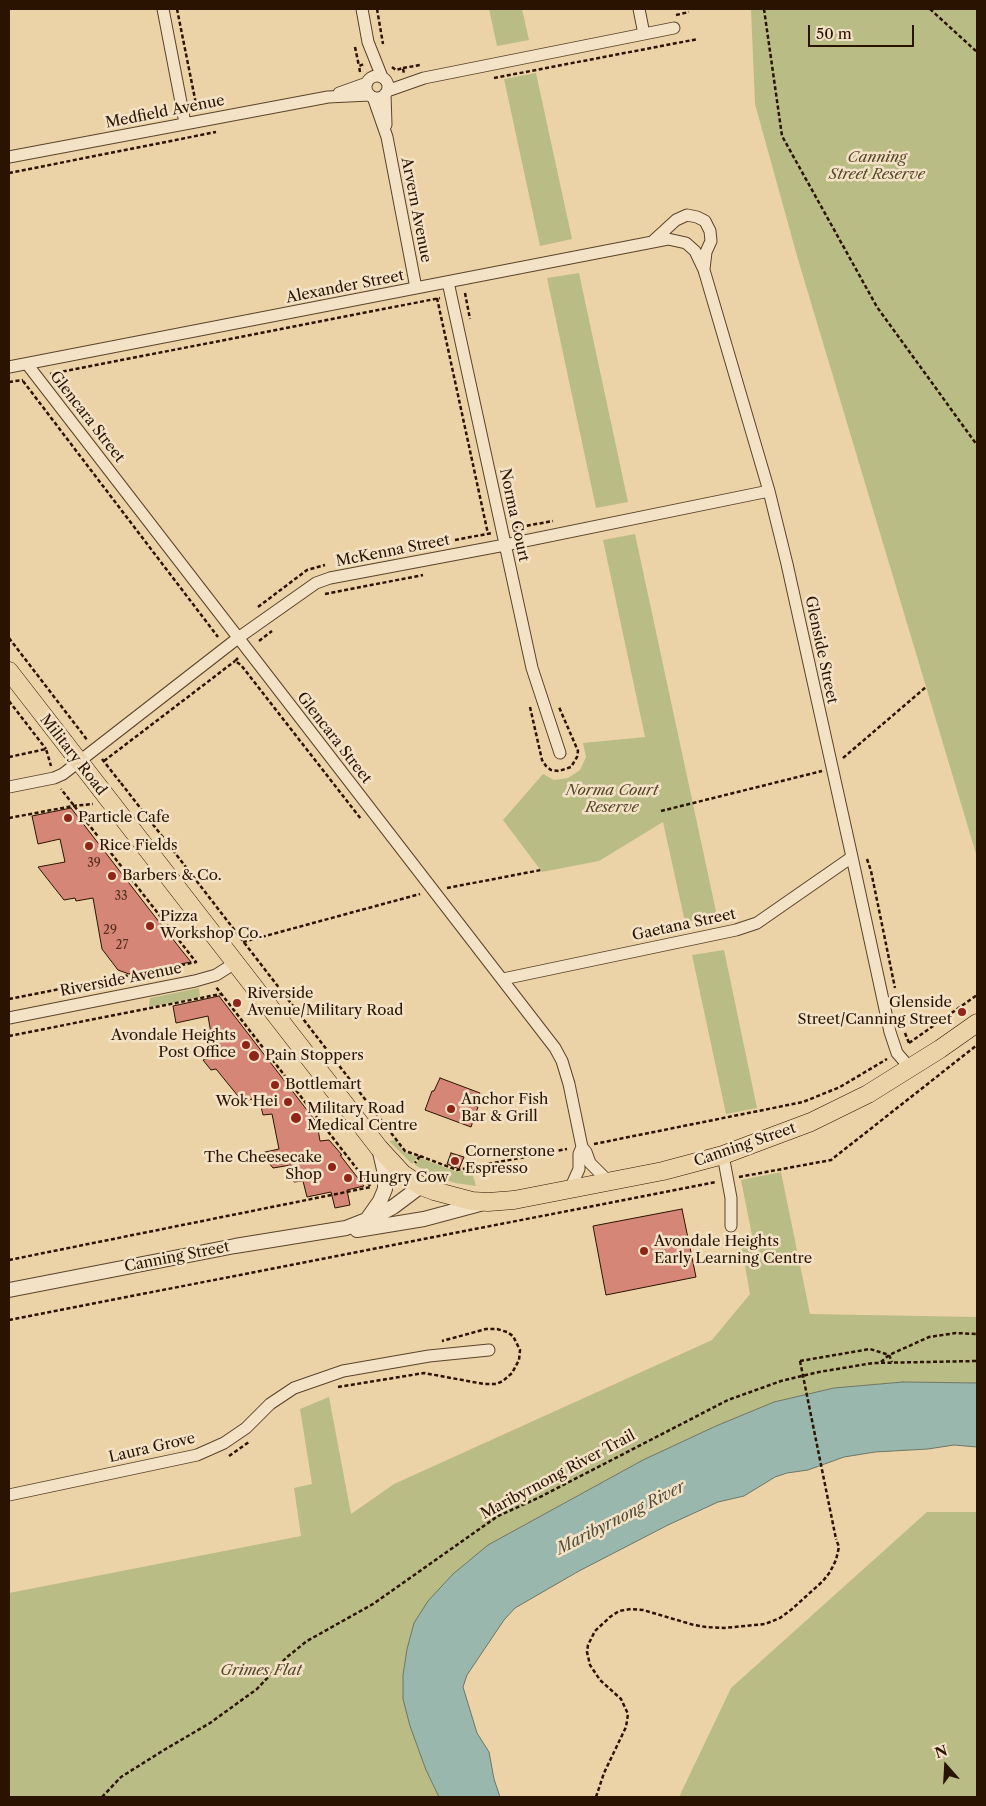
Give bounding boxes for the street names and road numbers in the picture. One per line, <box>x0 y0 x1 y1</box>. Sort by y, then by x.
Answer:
street label: Medfield Avenue <box>104 92 226 132</box>
street label: Arvern Avenue <box>397 156 435 264</box>
street label: Alexander Street <box>284 267 406 307</box>
street label: Glencara Street <box>46 368 128 466</box>
street label: Norma Court <box>495 467 533 563</box>
street label: McKenna Street <box>335 531 451 571</box>
street label: Glenside Street <box>801 595 841 705</box>
street label: Glencara Street <box>293 689 375 787</box>
street label: Military Road <box>36 711 110 799</box>
street label: Gaetana Street <box>631 905 737 945</box>
street label: Riverside Avenue <box>59 959 183 1001</box>
street label: Canning Street <box>692 1119 798 1171</box>
street label: Canning Street <box>123 1238 231 1276</box>
street label: Maribyrnong River Trail <box>478 1427 638 1523</box>
street label: Laura Grove <box>107 1429 197 1467</box>

